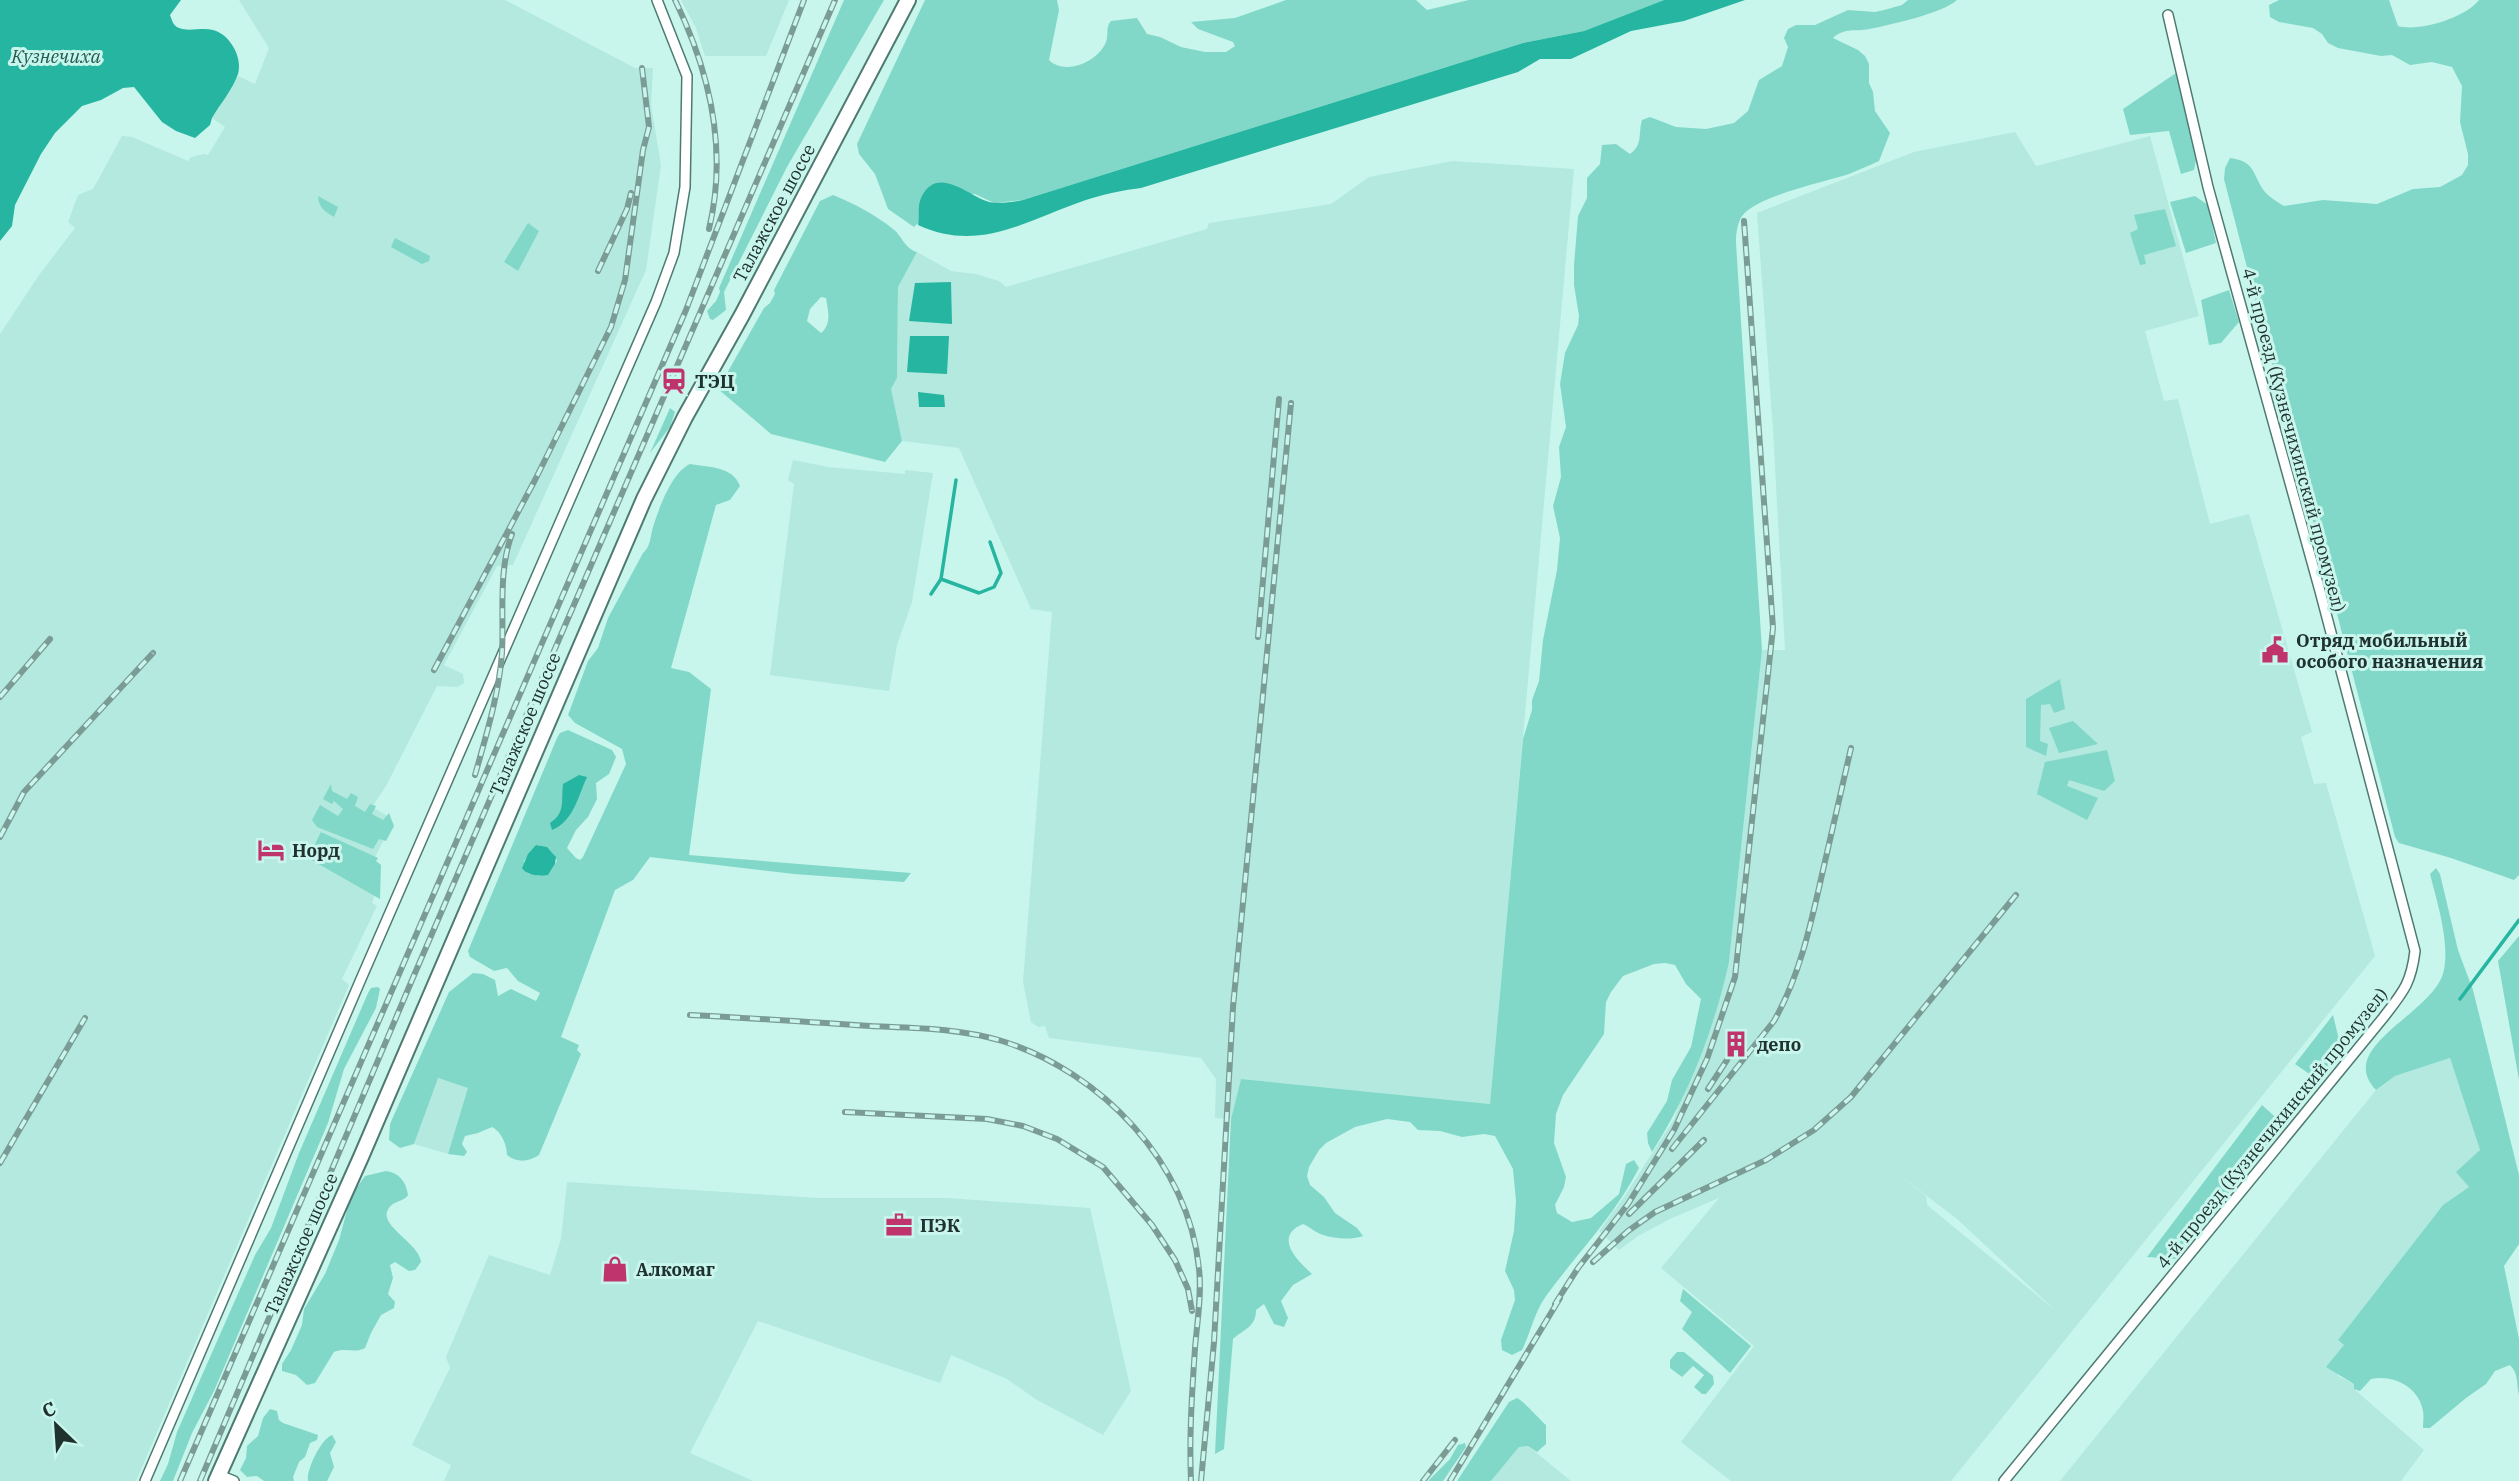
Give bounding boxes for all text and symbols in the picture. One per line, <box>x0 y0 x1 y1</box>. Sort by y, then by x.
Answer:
water label: Кузнечиха <box>10 44 101 68</box>
street label: Талажское шоссе <box>728 140 820 286</box>
street label: 4-й проезд (Кузнечихинский промузел) <box>2237 265 2351 615</box>
station icon: ТЭЦ <box>659 366 689 396</box>
place label: ТЭЦ <box>695 370 735 393</box>
place label: Отряд мобильный особого назначения <box>2296 629 2483 673</box>
public building icon: Отряд мобильный особого назначения <box>2260 635 2290 665</box>
street label: Талажское шоссе <box>484 649 566 799</box>
hotel icon: Норд <box>256 835 286 865</box>
place label: Норд <box>292 839 340 862</box>
street label: 4-й проезд (Кузнечихинский промузел) <box>2151 983 2393 1273</box>
building icon: депо <box>1721 1029 1751 1059</box>
place label: депо <box>1757 1033 1801 1056</box>
street label: Талажское шоссе <box>259 1169 343 1319</box>
office icon: ПЭК <box>884 1210 914 1240</box>
place label: ПЭК <box>920 1214 961 1237</box>
shop icon: Алкомаг <box>600 1254 630 1284</box>
place label: Алкомаг <box>636 1258 715 1281</box>
north arrow <box>21 1390 91 1460</box>
text: С <box>38 1396 60 1423</box>

